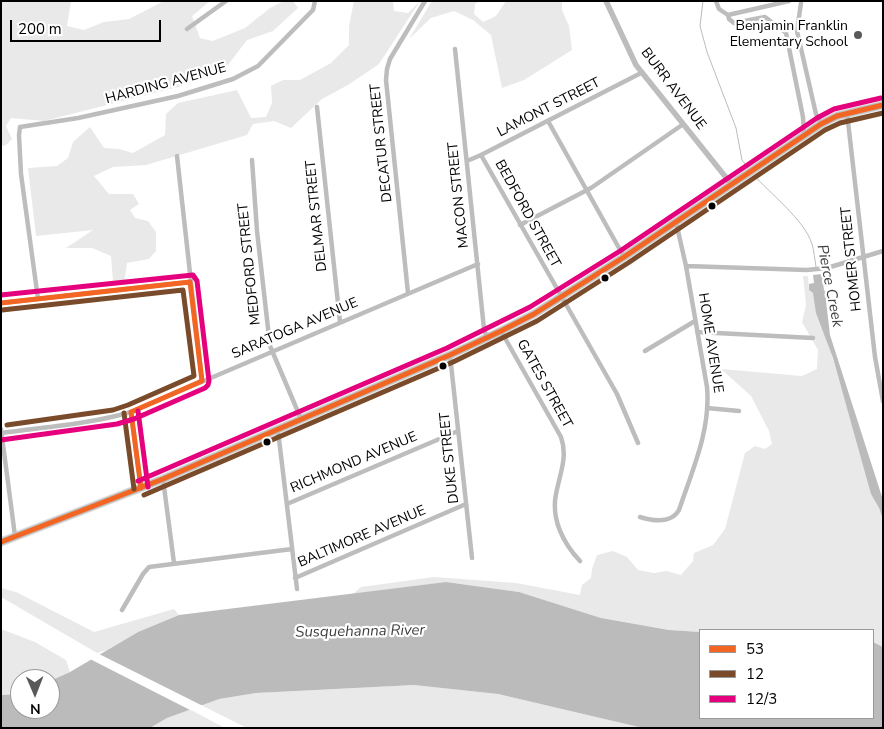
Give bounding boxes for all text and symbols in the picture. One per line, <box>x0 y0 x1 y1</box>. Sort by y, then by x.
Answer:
scale bar <box>12 10 164 42</box>
text: 200 m <box>18 19 62 39</box>
place label: Benjamin Franklin Elementary School <box>730 19 848 52</box>
marker: Benjamin Franklin Elementary School <box>852 29 864 41</box>
street label: BURR AVENUE <box>637 45 709 133</box>
street label: HARDING AVENUE <box>104 60 228 108</box>
street label: LAMONT STREET <box>495 75 603 141</box>
street label: DECATUR STREET <box>367 83 397 203</box>
street label: MACON STREET <box>445 141 473 249</box>
street label: BEDFORD STREET <box>490 157 564 271</box>
street label: DELMAR STREET <box>303 159 331 273</box>
unlabelled marker <box>707 201 717 211</box>
street label: MEDFORD STREET <box>235 202 265 326</box>
street label: HOMER STREET <box>838 206 866 312</box>
water label: Pierce Creek <box>812 243 846 329</box>
unlabelled marker <box>600 273 610 283</box>
street label: HOME AVENUE <box>694 292 726 394</box>
street label: SARATOGA AVENUE <box>229 295 361 363</box>
street label: GATES STREET <box>513 337 575 431</box>
unlabelled marker <box>438 361 448 371</box>
street label: DUKE STREET <box>437 411 463 505</box>
street label: RICHMOND AVENUE <box>288 429 420 497</box>
unlabelled marker <box>262 437 272 447</box>
street label: BALTIMORE AVENUE <box>296 502 428 572</box>
water label: Susquehanna River <box>295 622 425 642</box>
legend <box>699 629 874 719</box>
text: 53 <box>746 639 764 659</box>
text: 12 <box>746 664 764 684</box>
north arrow <box>10 669 60 719</box>
text: 12/3 <box>746 689 777 709</box>
text: N <box>30 699 41 718</box>

